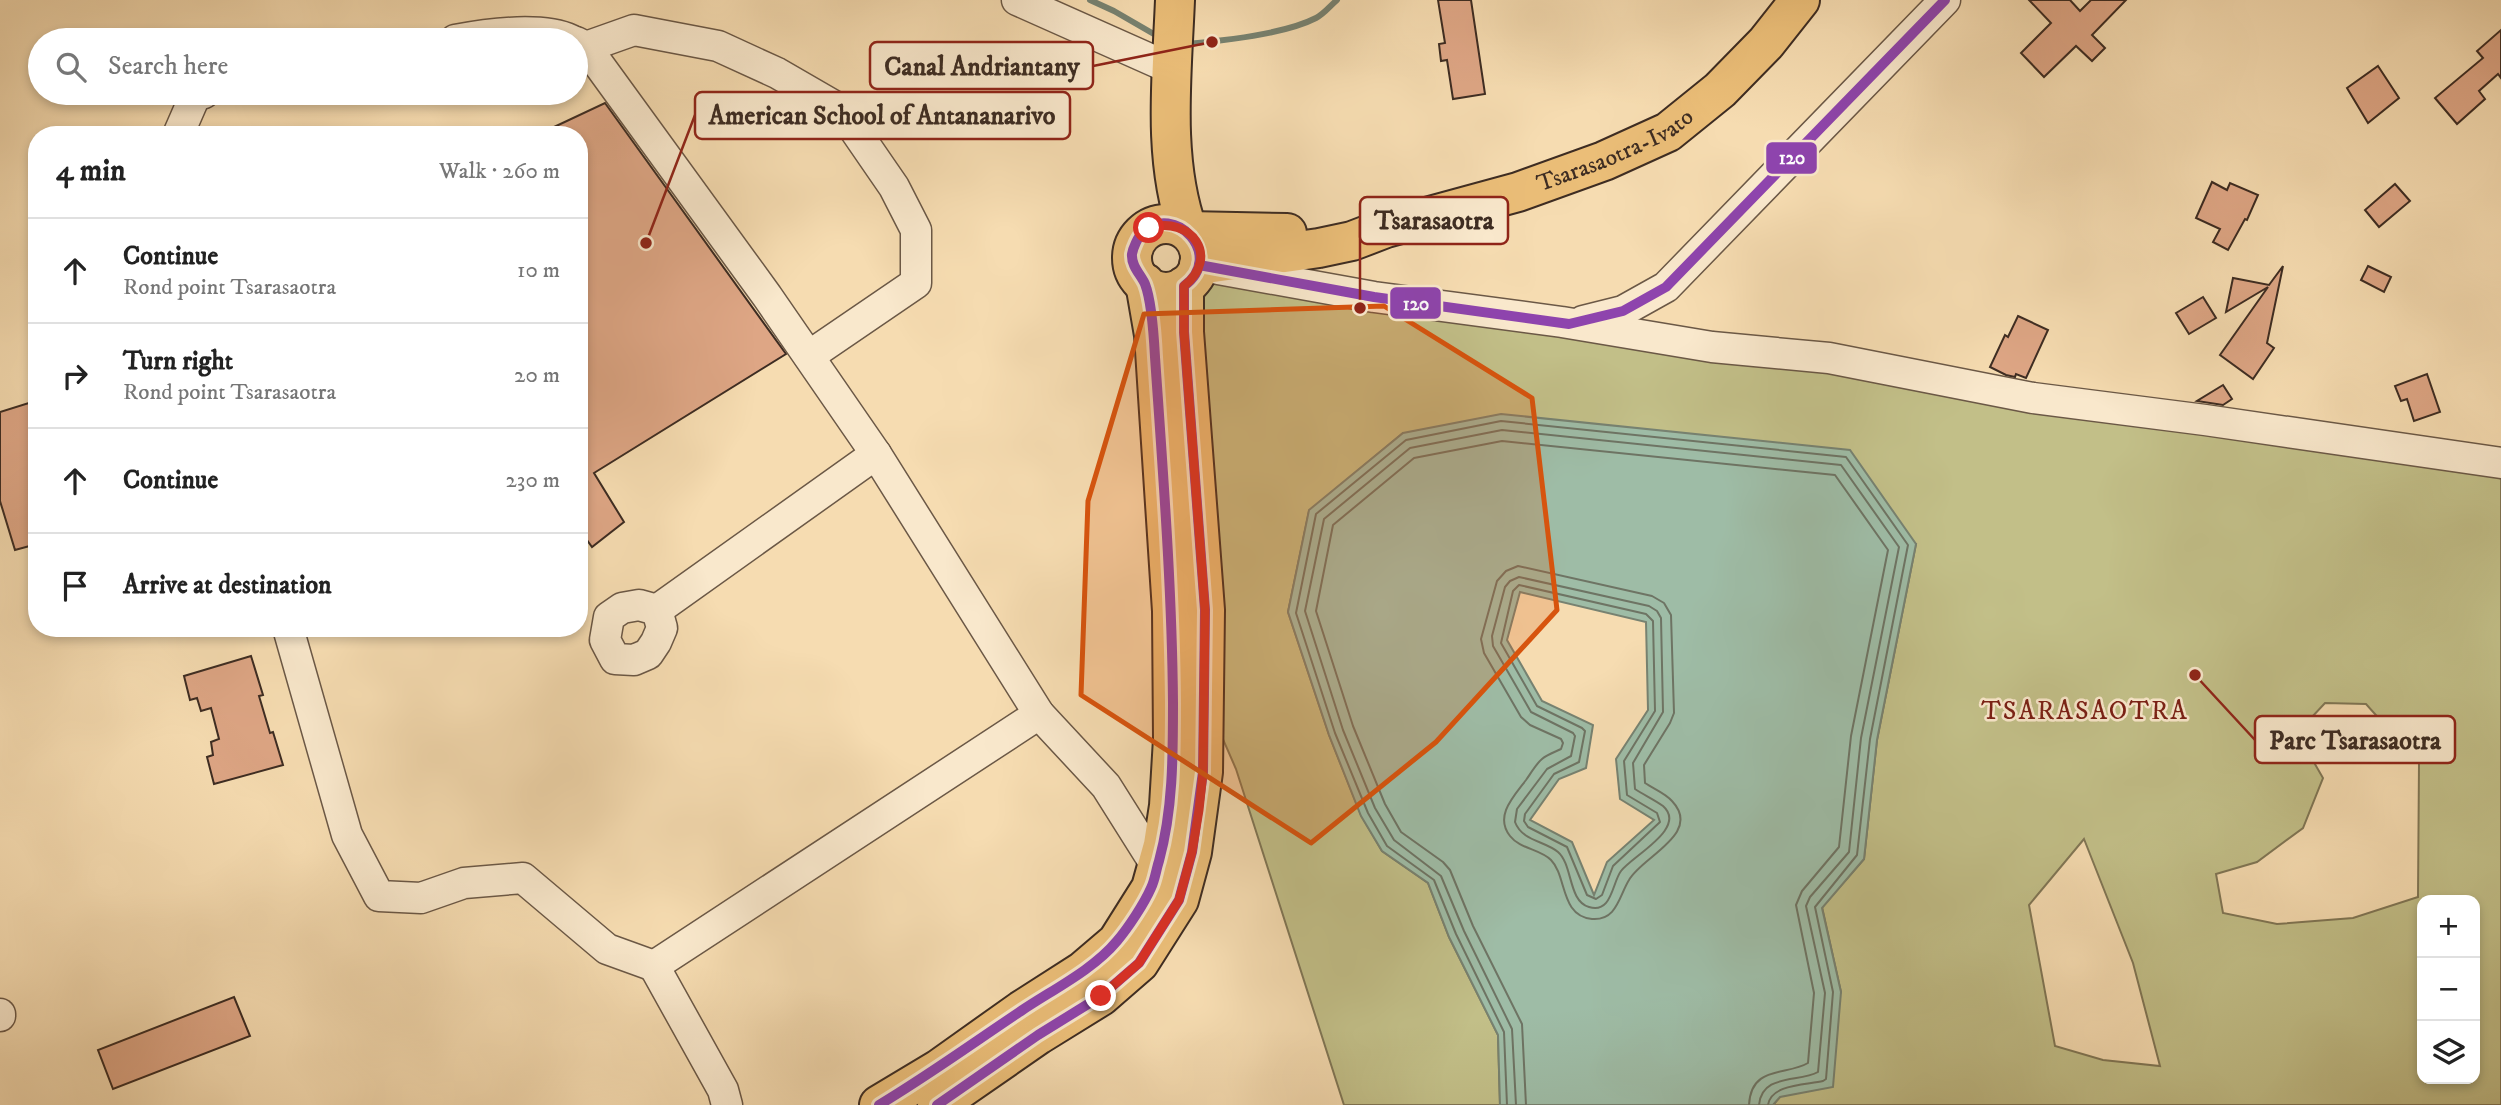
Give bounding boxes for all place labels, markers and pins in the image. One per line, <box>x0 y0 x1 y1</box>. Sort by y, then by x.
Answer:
callout: Canal Andriantany <box>870 42 1093 89</box>
callout: American School of Antananarivo <box>695 92 1070 139</box>
callout: Tsarasaotra <box>1360 197 1508 244</box>
callout: Parc Tsarasaotra <box>2255 716 2455 763</box>

